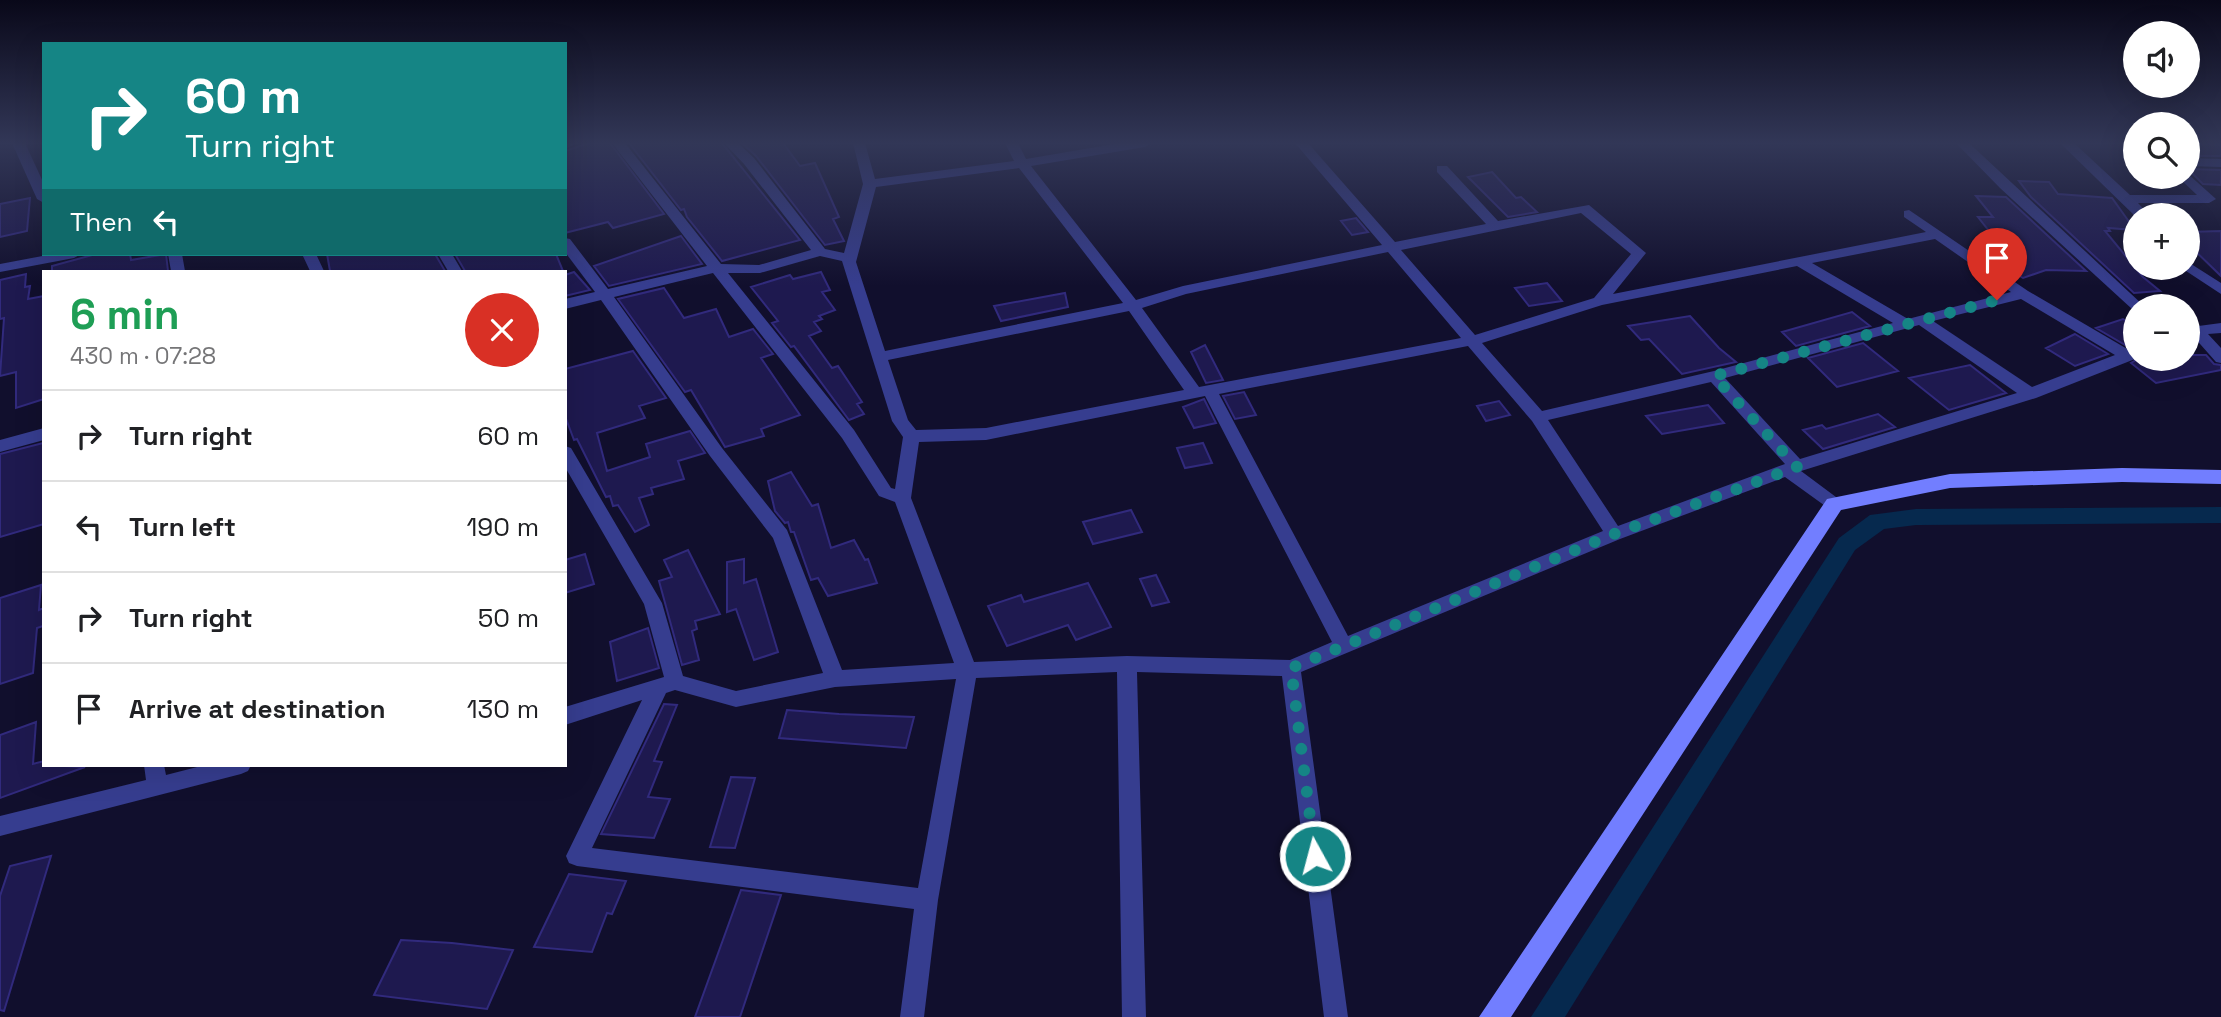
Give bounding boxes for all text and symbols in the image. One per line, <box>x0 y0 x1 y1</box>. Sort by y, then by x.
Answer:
map controls <box>2123 21 2200 371</box>
button: sound <box>2123 21 2200 98</box>
text: 60 m <box>185 65 301 127</box>
icon: right <box>70 70 161 161</box>
button: search <box>2123 112 2200 189</box>
text: Turn right <box>185 126 335 166</box>
icon: left <box>147 203 185 241</box>
button: + <box>2123 203 2200 280</box>
text: Then <box>70 205 133 239</box>
pin <box>1967 228 2027 300</box>
icon: arrive <box>1978 239 2016 277</box>
text: 6 min <box>70 288 180 341</box>
button: close <box>465 293 539 367</box>
button: − <box>2123 294 2200 371</box>
text: 430 m · 07:28 <box>70 341 216 371</box>
icon: right <box>70 417 108 455</box>
text: Turn right <box>129 419 253 453</box>
text: 60 m <box>477 419 539 453</box>
icon: left <box>70 508 108 546</box>
text: Turn left <box>129 510 236 544</box>
text: 190 m <box>467 510 539 544</box>
icon: right <box>70 599 108 637</box>
text: Turn right <box>129 601 253 635</box>
text: 50 m <box>478 601 539 635</box>
icon: arrive <box>70 690 108 728</box>
text: Arrive at destination <box>129 692 386 726</box>
text: 130 m <box>467 692 539 726</box>
position arrow <box>1278 819 1352 893</box>

